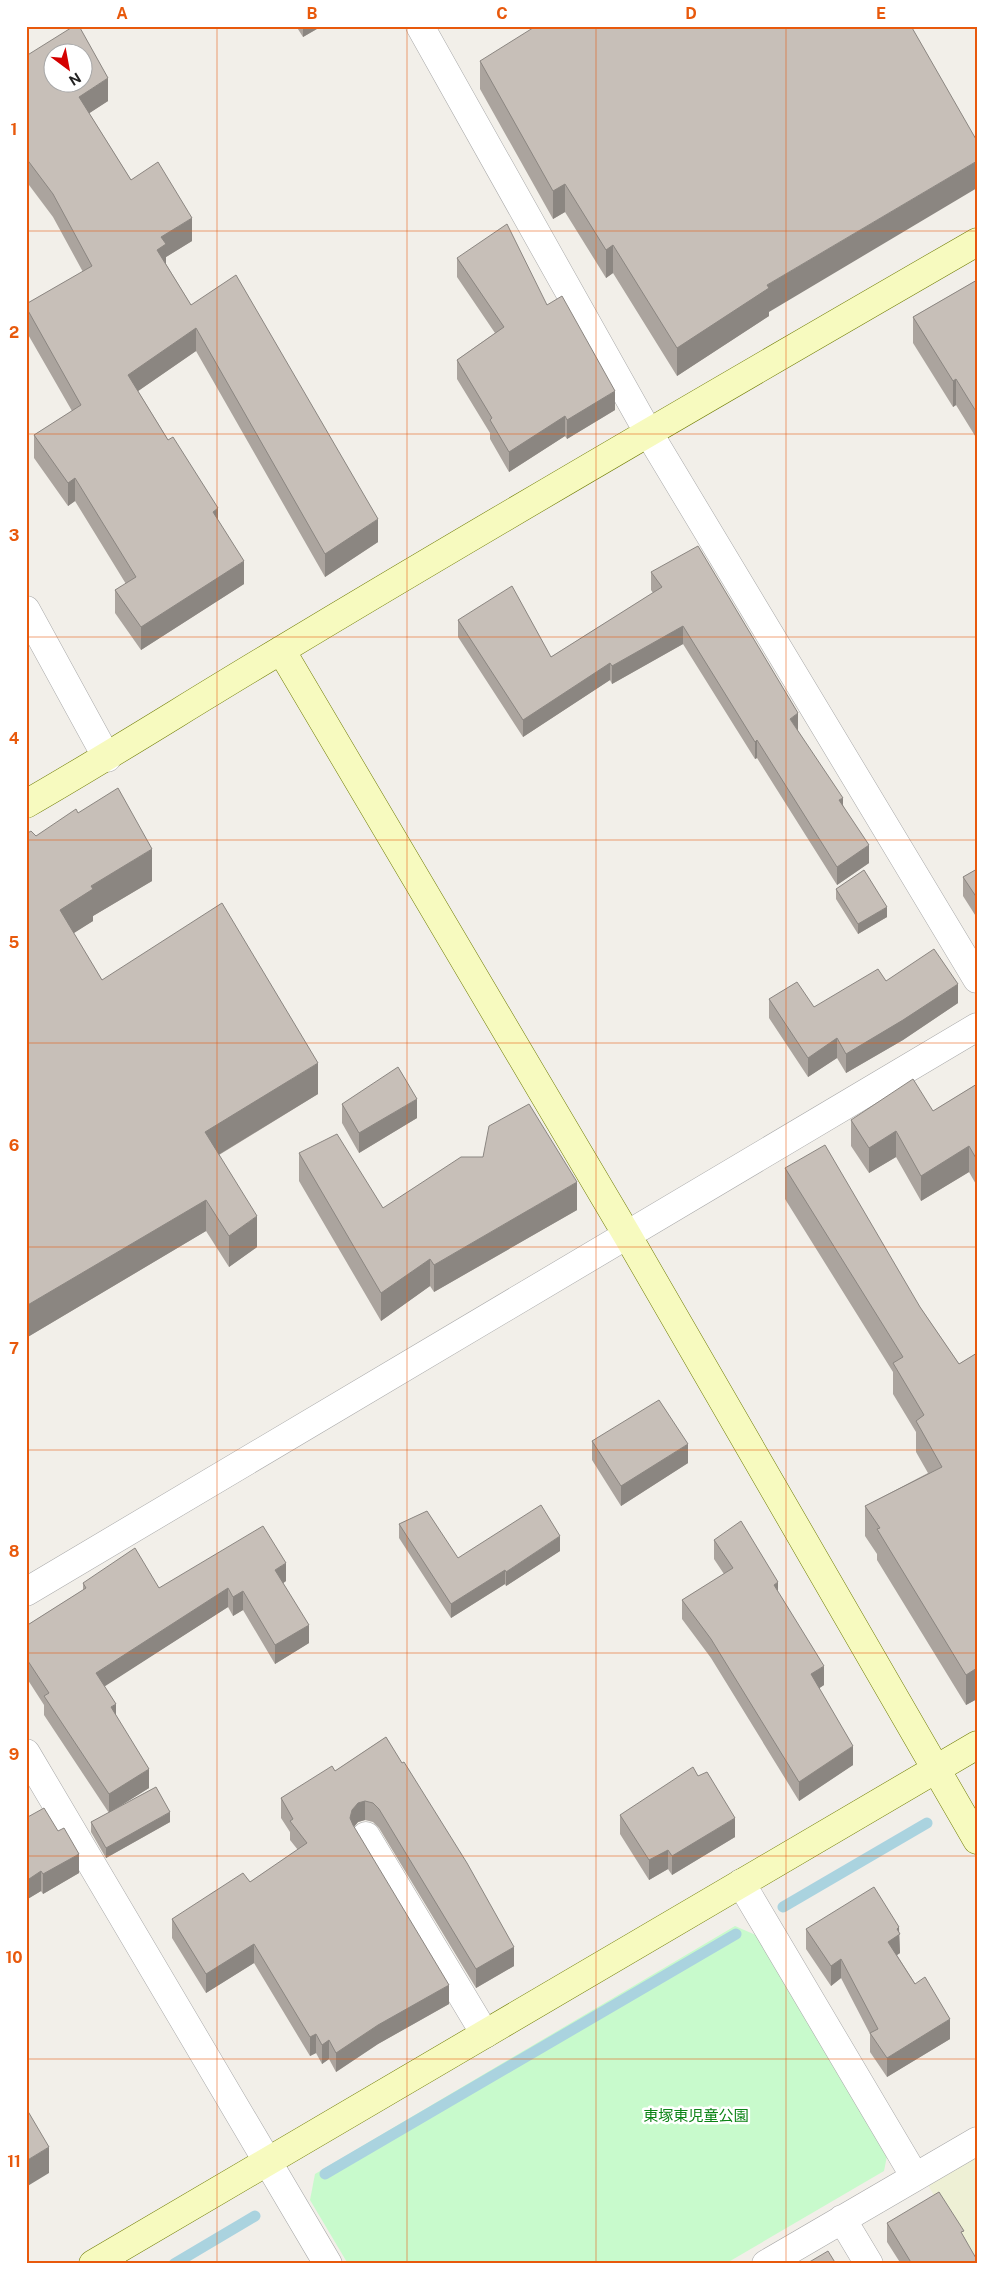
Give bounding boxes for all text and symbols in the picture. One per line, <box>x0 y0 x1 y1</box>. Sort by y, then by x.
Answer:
text: A <box>116 4 128 23</box>
text: B <box>307 4 318 23</box>
text: C <box>496 4 508 23</box>
text: D <box>685 4 697 23</box>
text: E <box>876 4 886 23</box>
north arrow <box>42 42 92 92</box>
text: N <box>66 69 84 89</box>
text: 1 <box>11 120 17 139</box>
text: 2 <box>9 323 19 342</box>
text: 3 <box>9 526 19 545</box>
text: 4 <box>9 729 20 748</box>
text: 5 <box>9 933 20 952</box>
text: 6 <box>9 1136 19 1155</box>
text: 7 <box>9 1339 19 1358</box>
text: 8 <box>9 1542 20 1561</box>
text: 9 <box>9 1745 19 1764</box>
text: 10 <box>5 1948 23 1967</box>
park label: 東塚東児童公園 <box>643 2107 749 2124</box>
text: 11 <box>7 2152 21 2171</box>

